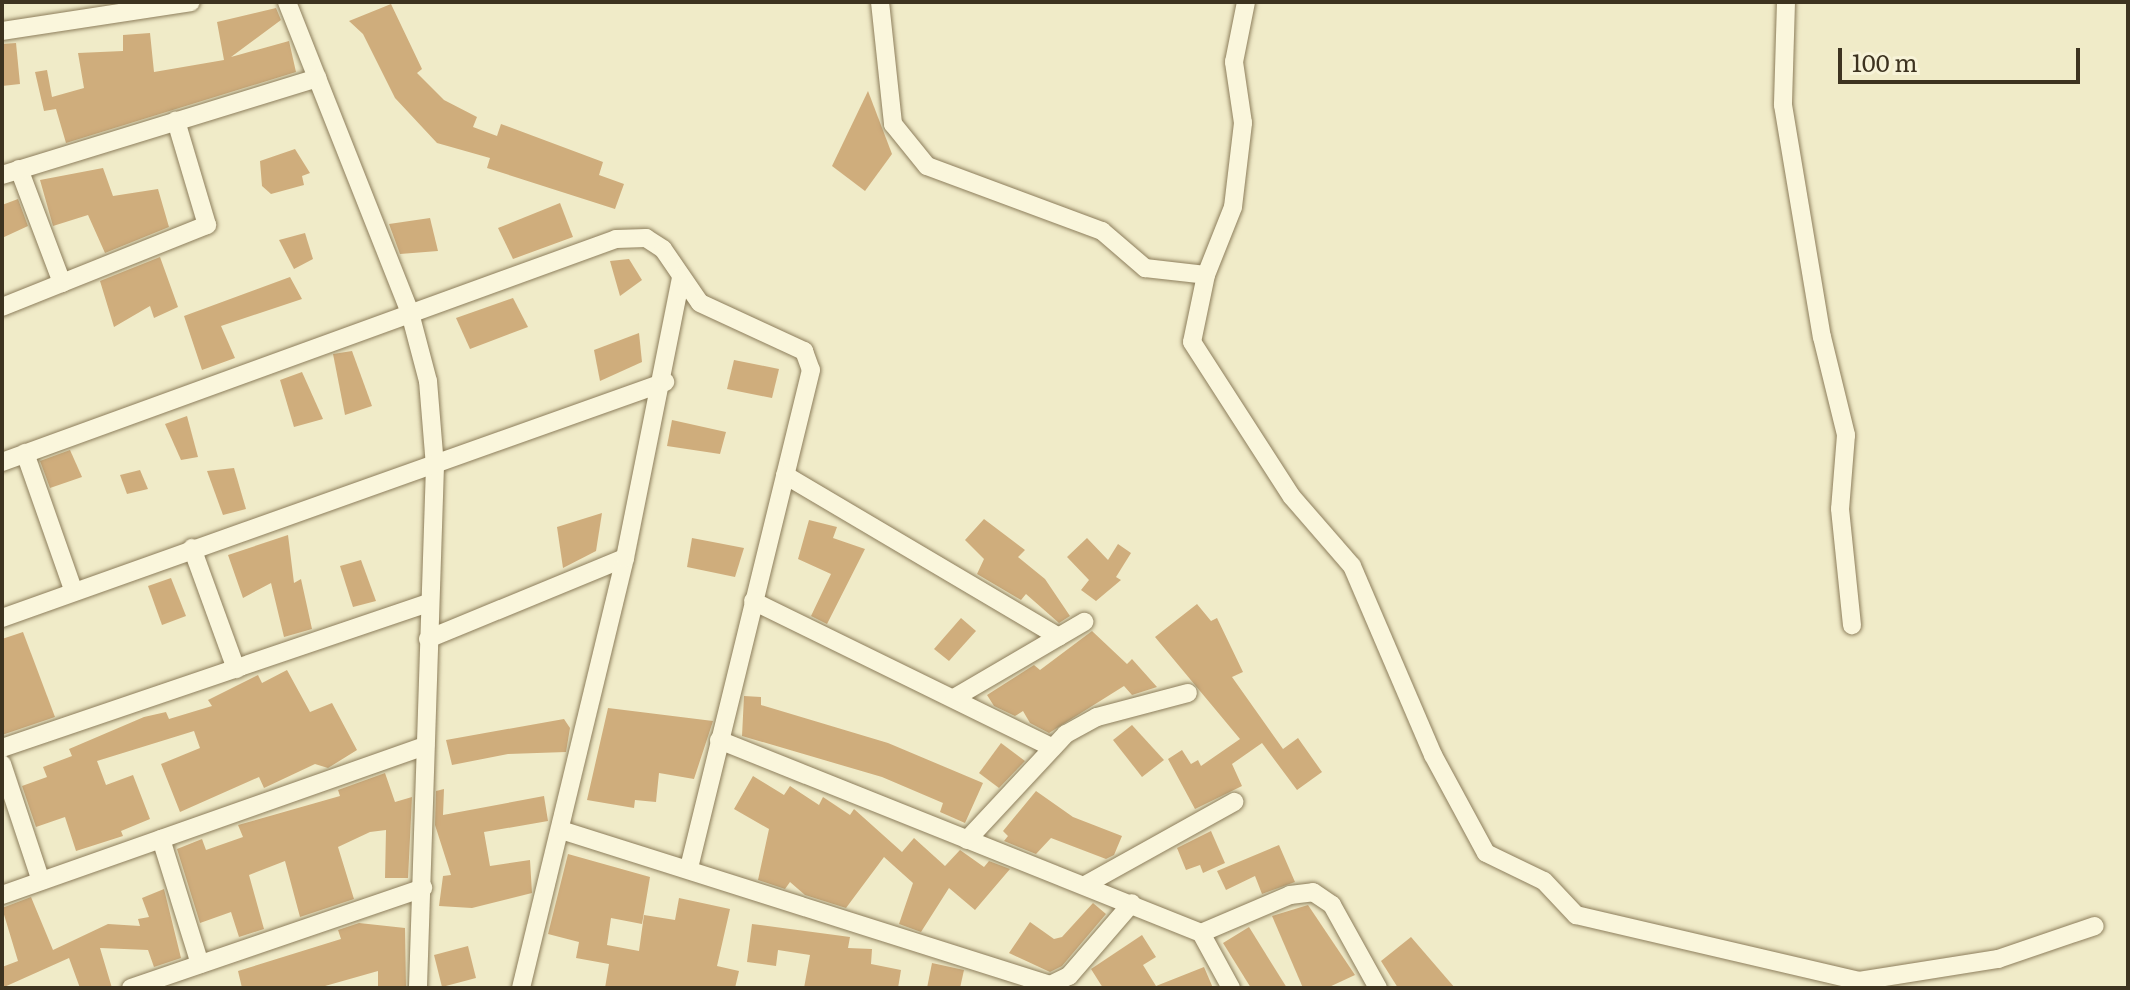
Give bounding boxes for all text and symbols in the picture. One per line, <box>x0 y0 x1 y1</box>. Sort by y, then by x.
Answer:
scale bar <box>1842 32 2084 82</box>
text: 100 m <box>1852 44 1918 79</box>

